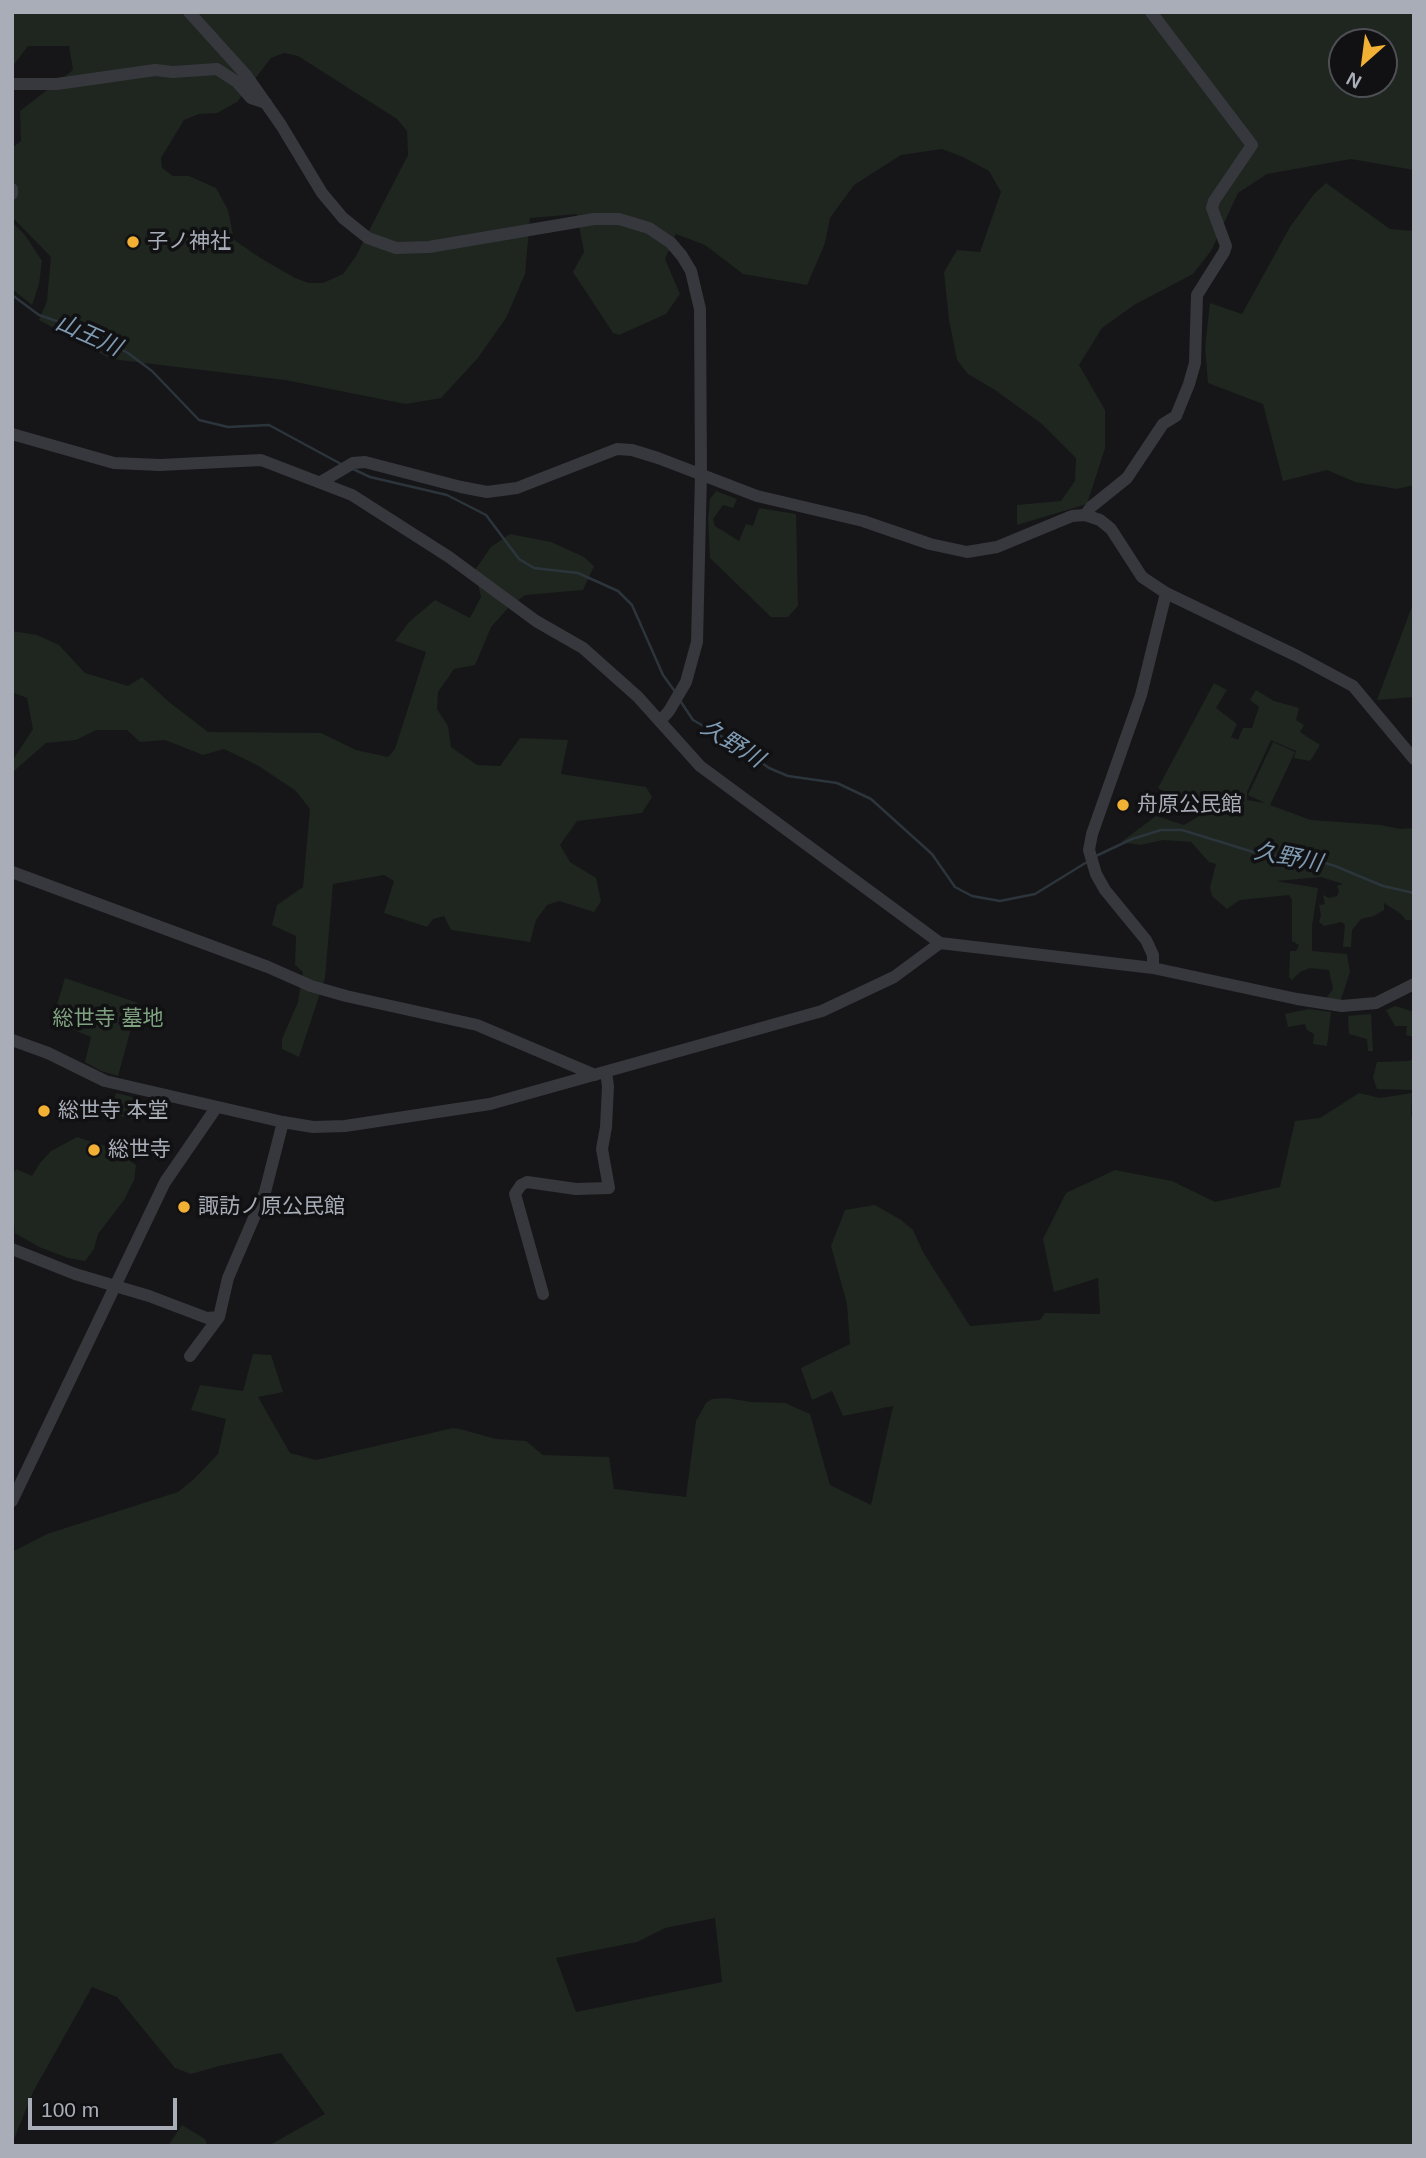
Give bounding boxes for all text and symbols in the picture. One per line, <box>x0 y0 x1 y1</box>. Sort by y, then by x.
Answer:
north arrow <box>1328 28 1398 98</box>
text: N <box>1343 68 1365 93</box>
place label: 子ノ神社 <box>147 229 231 255</box>
marker: 子ノ神社 <box>125 234 141 250</box>
water label: 山王川 <box>51 309 125 363</box>
water label: 久野川 <box>695 714 769 774</box>
place label: 舟原公民館 <box>1137 792 1242 818</box>
marker: 舟原公民館 <box>1115 797 1131 813</box>
water label: 久野川 <box>1252 838 1324 878</box>
park label: 総世寺 墓地 <box>53 1006 163 1032</box>
place label: 総世寺 本堂 <box>58 1098 169 1124</box>
marker: 総世寺 本堂 <box>36 1103 52 1119</box>
place label: 総世寺 <box>108 1137 171 1163</box>
marker: 総世寺 <box>86 1142 102 1158</box>
place label: 諏訪ノ原公民館 <box>198 1194 345 1220</box>
marker: 諏訪ノ原公民館 <box>176 1199 192 1215</box>
scale bar <box>32 2084 180 2128</box>
text: 100 m <box>41 2098 99 2121</box>

